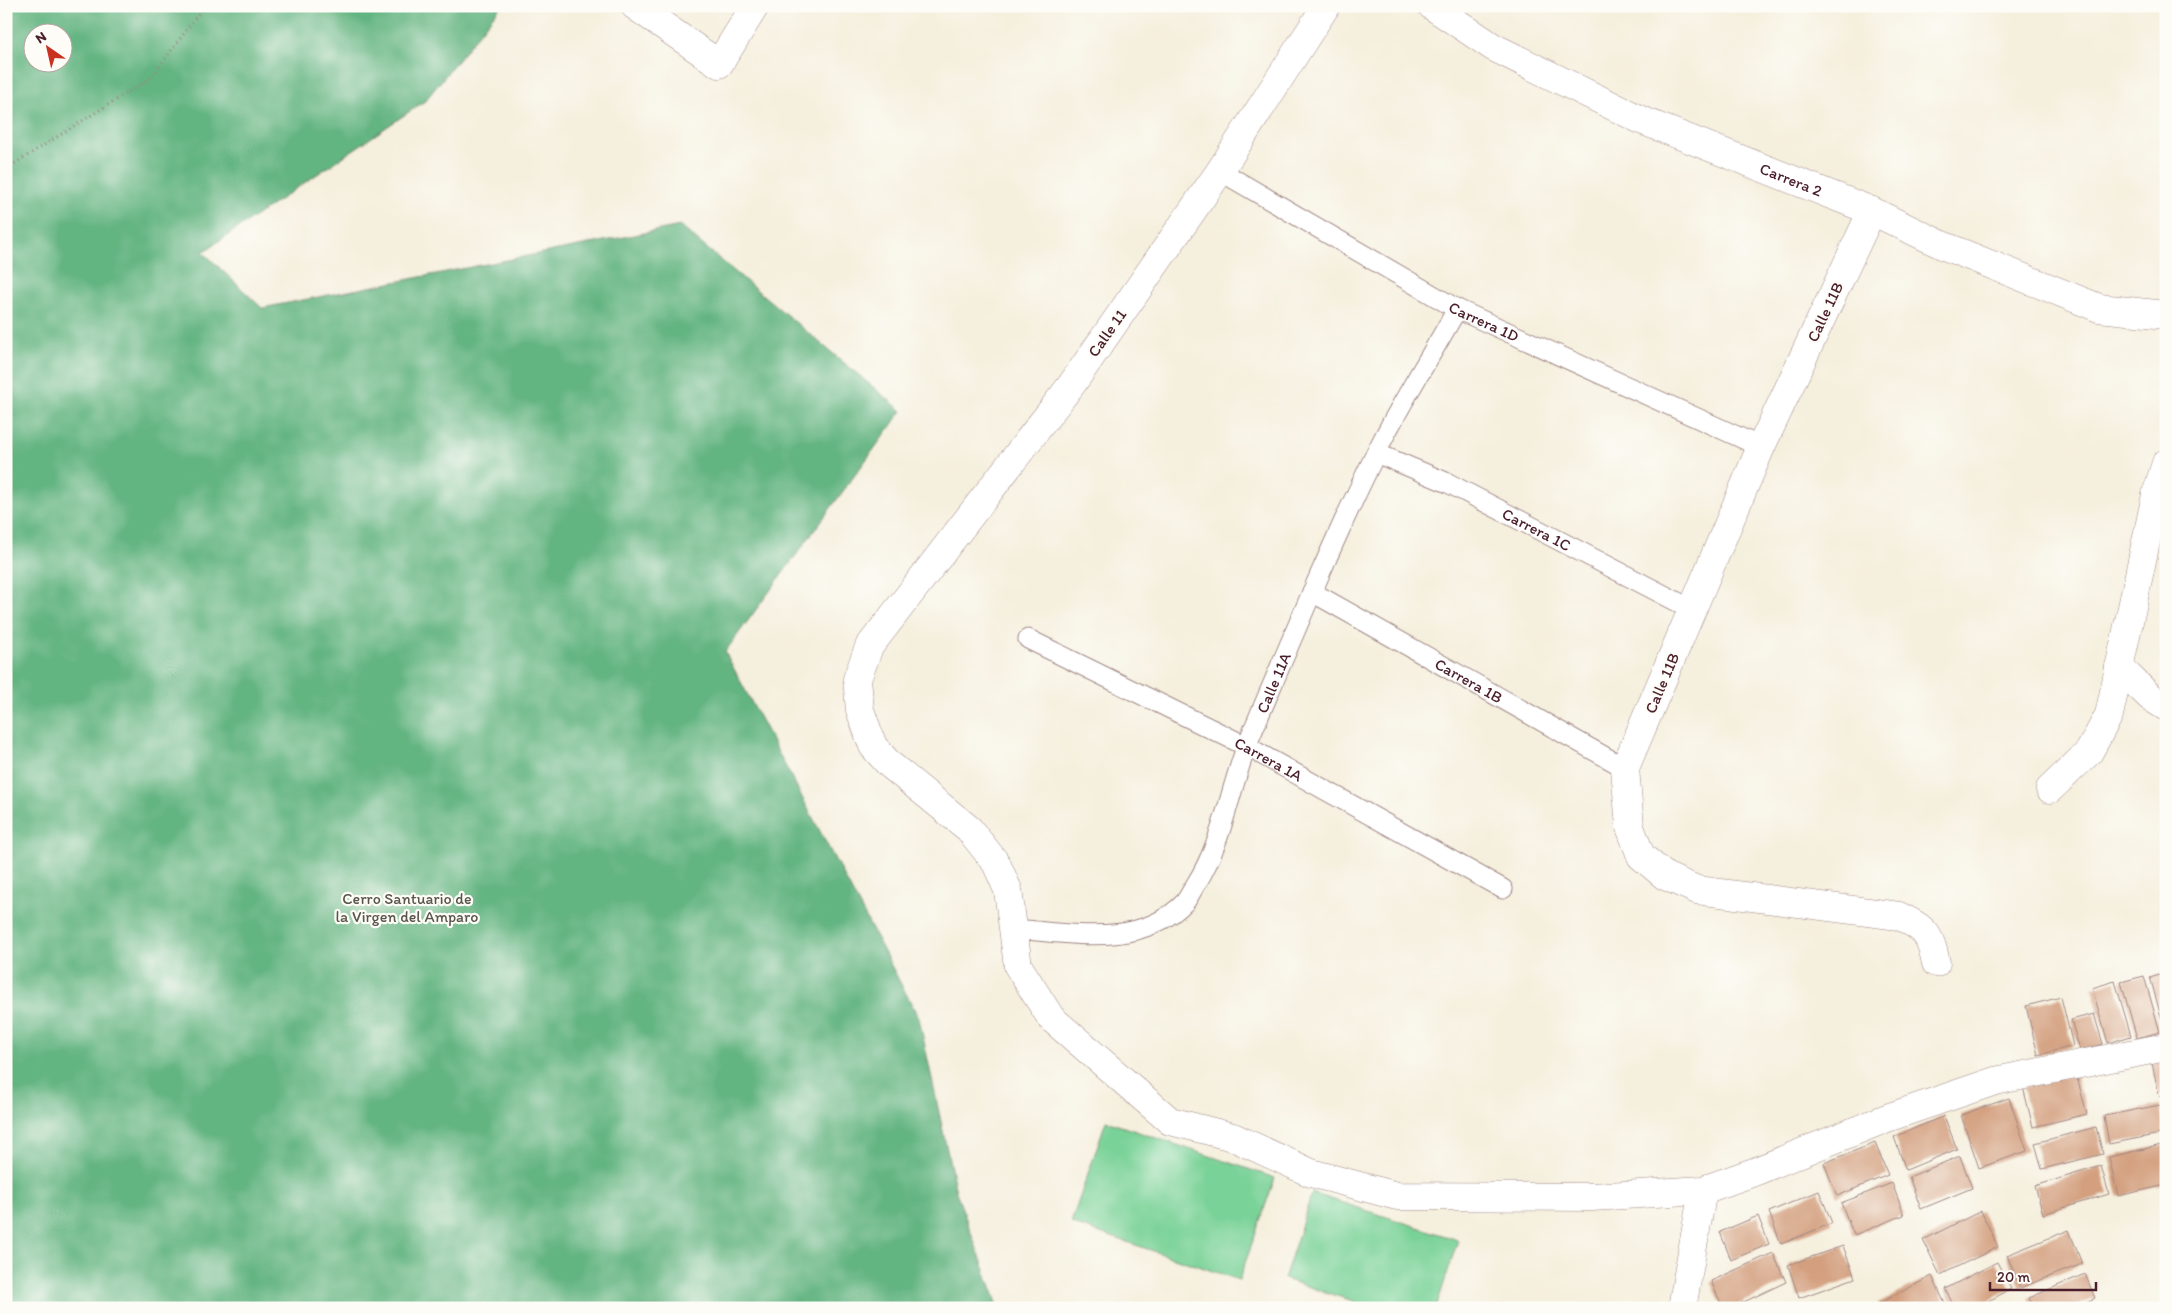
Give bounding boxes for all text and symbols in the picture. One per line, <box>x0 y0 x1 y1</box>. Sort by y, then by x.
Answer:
north arrow <box>22 22 72 72</box>
text: N <box>32 28 50 47</box>
street label: Carrera 2 <box>1757 158 1826 200</box>
street label: Calle 11B <box>1803 279 1847 345</box>
street label: Carrera 1D <box>1446 297 1523 346</box>
street label: Calle 11 <box>1084 305 1131 360</box>
street label: Carrera 1C <box>1499 503 1574 555</box>
street label: Calle 11A <box>1252 649 1294 716</box>
street label: Calle 11B <box>1641 650 1683 716</box>
street label: Carrera 1B <box>1432 654 1506 707</box>
street label: Carrera 1A <box>1232 733 1306 785</box>
park label: Cerro Santuario de la Virgen del Amparo <box>336 889 478 926</box>
scale bar <box>1990 1259 2096 1291</box>
text: 20 m <box>1997 1268 2031 1286</box>

